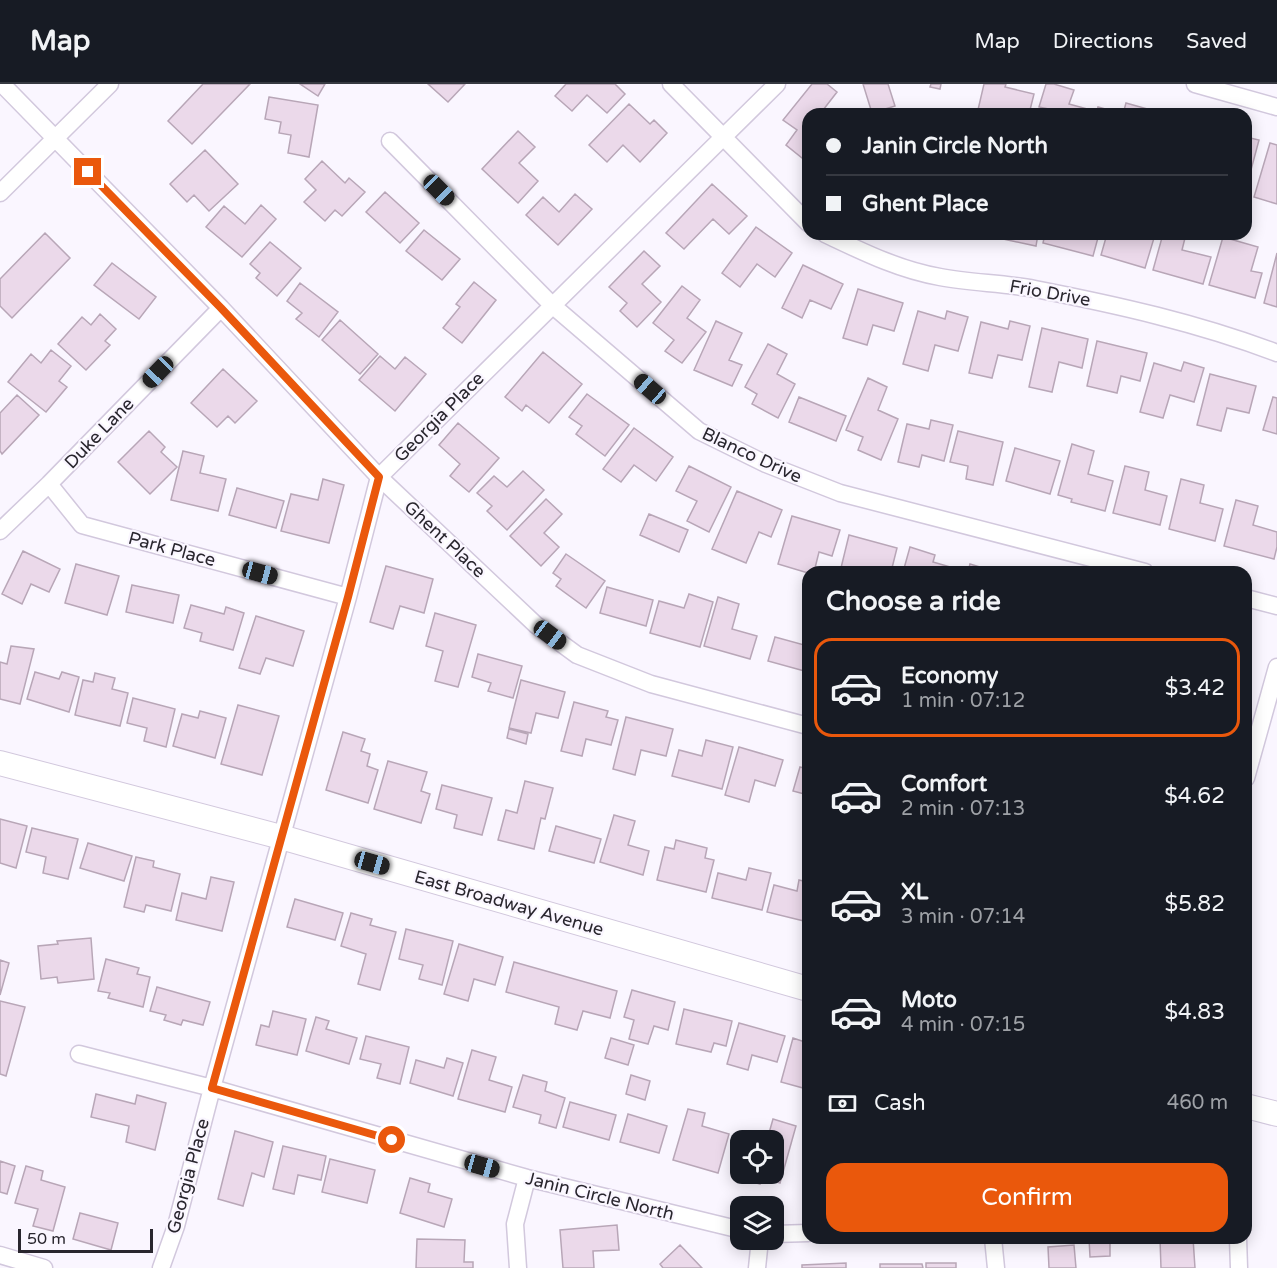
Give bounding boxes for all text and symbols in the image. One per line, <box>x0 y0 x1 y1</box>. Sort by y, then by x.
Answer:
text: Map <box>30 24 90 58</box>
text: Map <box>974 29 1020 54</box>
text: Directions <box>1053 29 1153 54</box>
text: Saved <box>1186 29 1247 54</box>
text: Janin Circle North <box>862 133 1048 159</box>
route end <box>74 158 101 185</box>
car <box>420 171 458 209</box>
text: Ghent Place <box>862 191 988 217</box>
street label: Frio Drive <box>1008 275 1092 311</box>
car <box>139 353 177 391</box>
street label: Georgia Place <box>389 367 489 467</box>
car <box>631 370 669 408</box>
street label: Duke Lane <box>60 393 138 473</box>
street label: Blanco Drive <box>699 422 805 488</box>
street label: Ghent Place <box>400 496 490 582</box>
street label: Park Place <box>126 527 218 571</box>
car <box>240 560 280 586</box>
text: Choose a ride <box>826 585 1001 618</box>
car <box>530 617 570 653</box>
icon: car <box>829 661 883 715</box>
text: Economy <box>901 663 998 689</box>
text: $3.42 <box>1165 675 1225 701</box>
text: 1 min · 07:12 <box>901 689 1025 713</box>
icon: car <box>829 769 883 823</box>
text: Comfort <box>901 771 987 797</box>
text: $4.62 <box>1164 783 1225 809</box>
text: 2 min · 07:13 <box>901 797 1025 821</box>
car <box>352 849 392 877</box>
street label: East Broadway Avenue <box>412 865 606 941</box>
icon: car <box>829 877 883 931</box>
text: XL <box>901 879 928 905</box>
text: $5.82 <box>1165 891 1225 917</box>
text: 3 min · 07:14 <box>901 905 1025 929</box>
icon: car <box>829 985 883 1039</box>
text: Moto <box>901 987 957 1013</box>
text: $4.83 <box>1164 999 1225 1025</box>
text: 4 min · 07:15 <box>901 1013 1025 1037</box>
icon: cash <box>826 1087 859 1120</box>
text: Cash <box>874 1090 926 1116</box>
text: 460 m <box>1167 1091 1228 1115</box>
street label: Georgia Place <box>162 1116 214 1236</box>
route start <box>378 1126 405 1153</box>
map controls <box>730 1130 784 1250</box>
button: locate <box>730 1130 784 1184</box>
car <box>462 1152 502 1180</box>
button: Confirm <box>826 1163 1228 1232</box>
street label: Janin Circle North <box>524 1167 676 1225</box>
button: layers <box>730 1196 784 1250</box>
scale bar <box>18 1226 153 1254</box>
text: 50 m <box>27 1229 66 1249</box>

